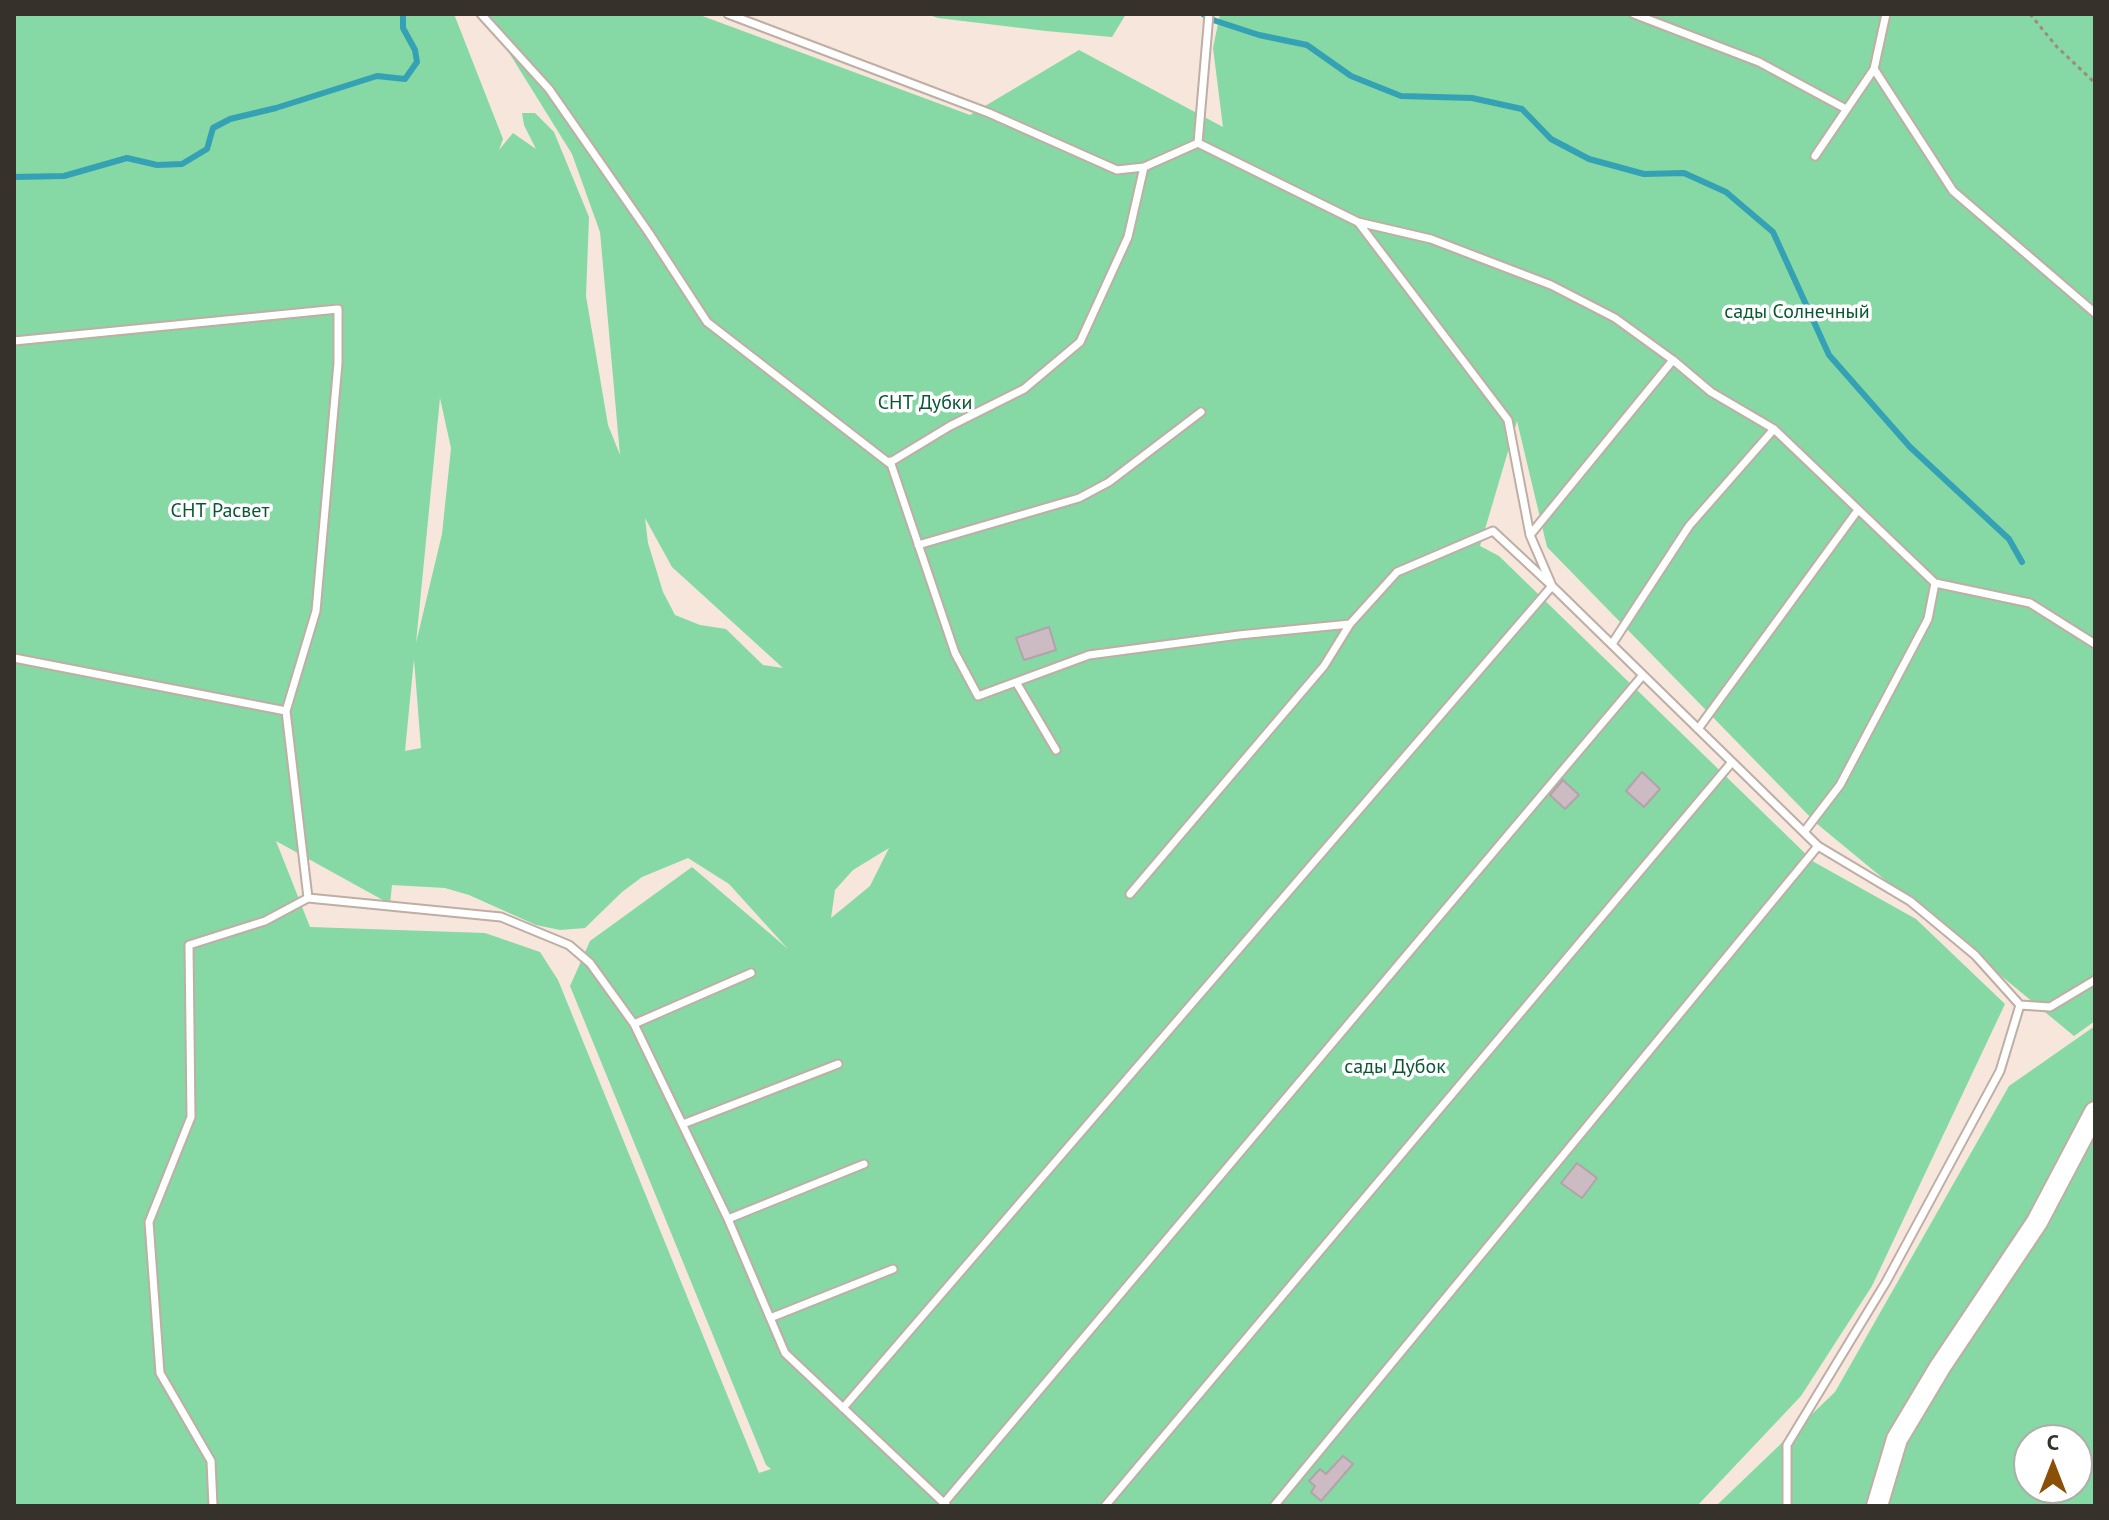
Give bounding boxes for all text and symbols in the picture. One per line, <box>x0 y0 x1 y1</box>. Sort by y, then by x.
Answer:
park label: сады Солнечный <box>1724 300 1870 324</box>
park label: СНТ Дубки <box>878 391 972 415</box>
park label: СНТ Расвет <box>171 499 269 523</box>
park label: сады Дубок <box>1344 1055 1446 1079</box>
north arrow <box>2013 1424 2093 1504</box>
text: С <box>2047 1428 2059 1456</box>

